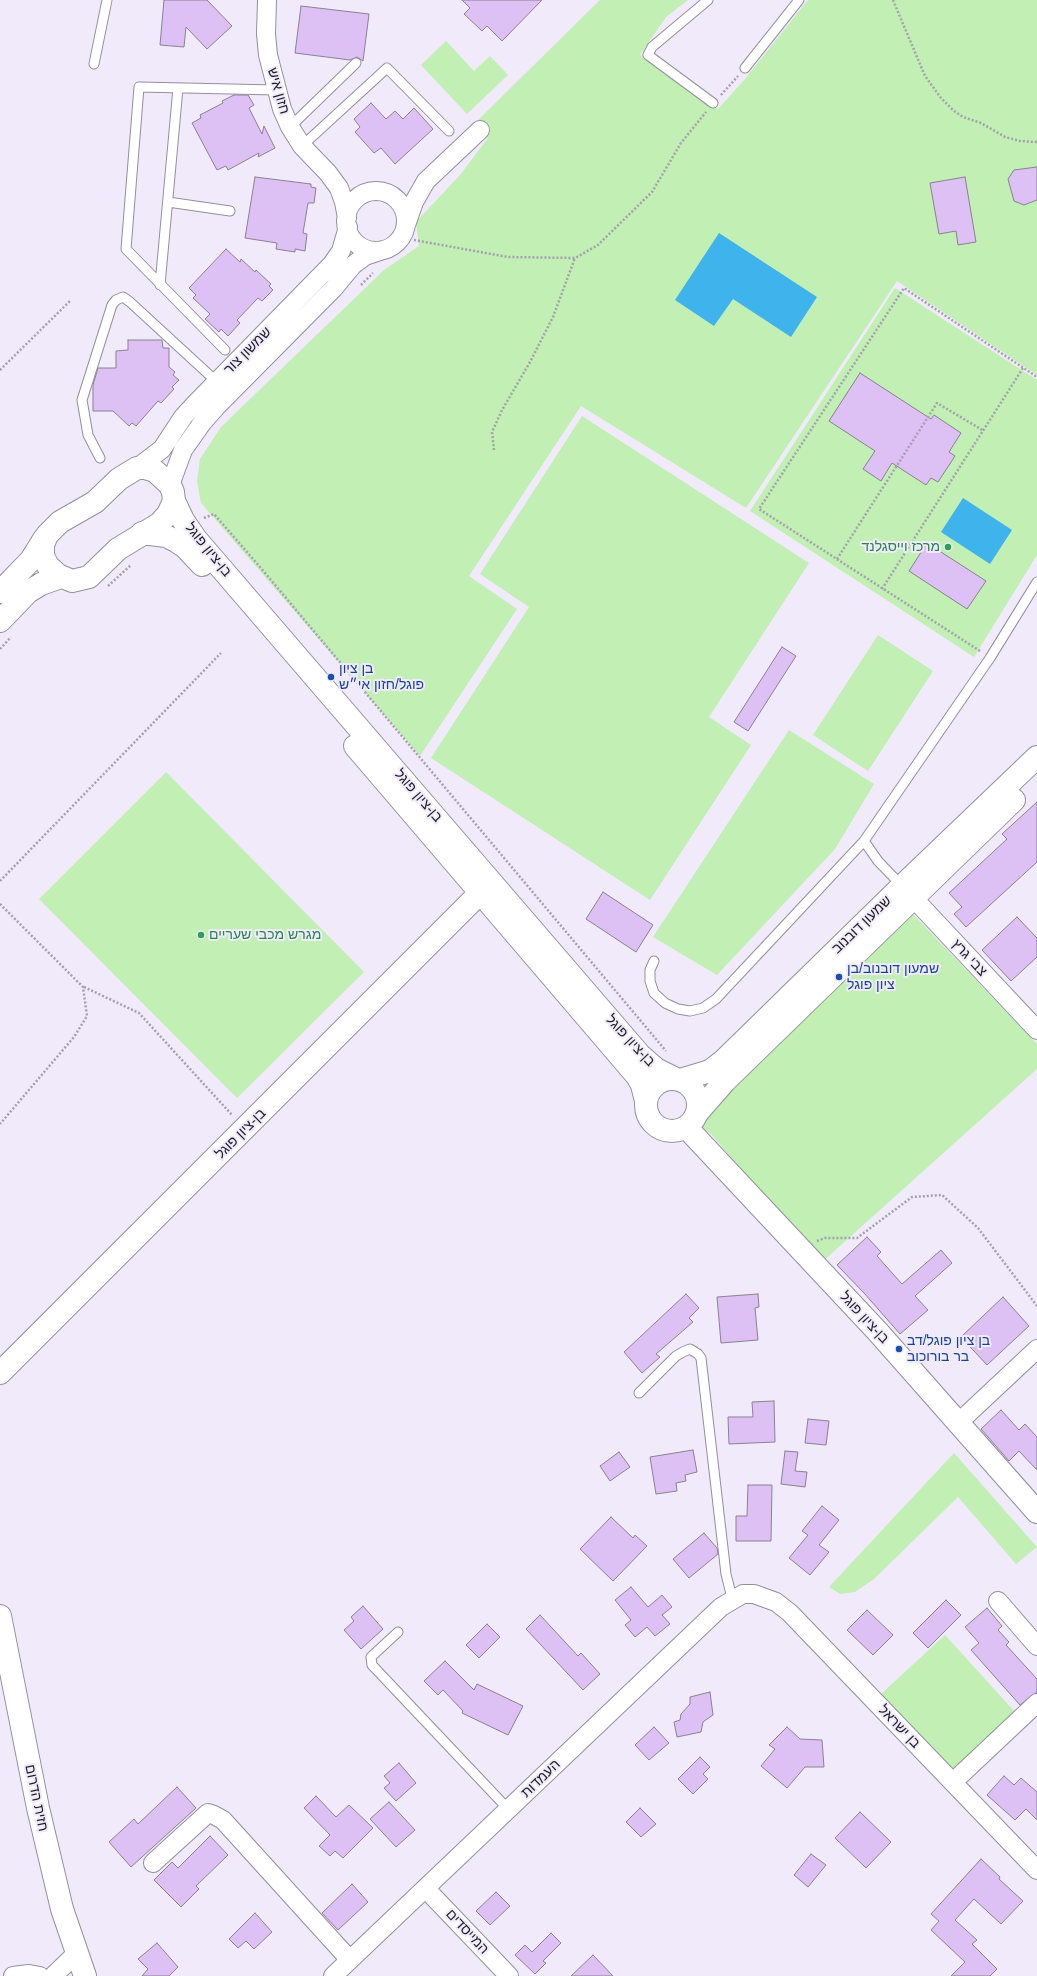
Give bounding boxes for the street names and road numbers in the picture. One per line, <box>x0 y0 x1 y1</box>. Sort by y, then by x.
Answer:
street label: חזון איש <box>263 66 293 116</box>
street label: שמשון צור <box>221 324 275 378</box>
street label: בן-ציון פוגל <box>181 520 235 580</box>
street label: בן-ציון פוגל <box>391 766 445 826</box>
street label: שמעון דובנוב <box>829 892 895 958</box>
street label: צבי גרץ <box>948 936 990 980</box>
street label: בן-ציון פוגל <box>602 1012 658 1070</box>
street label: בן-ציון פוגל <box>212 1105 270 1163</box>
street label: בן-ציון פוגל <box>836 1289 892 1347</box>
street label: בן ישראל <box>874 1702 924 1752</box>
street label: העמדות <box>518 1756 564 1802</box>
street label: חזית הדרום <box>21 1763 51 1833</box>
street label: המייסדים <box>442 1906 492 1958</box>

